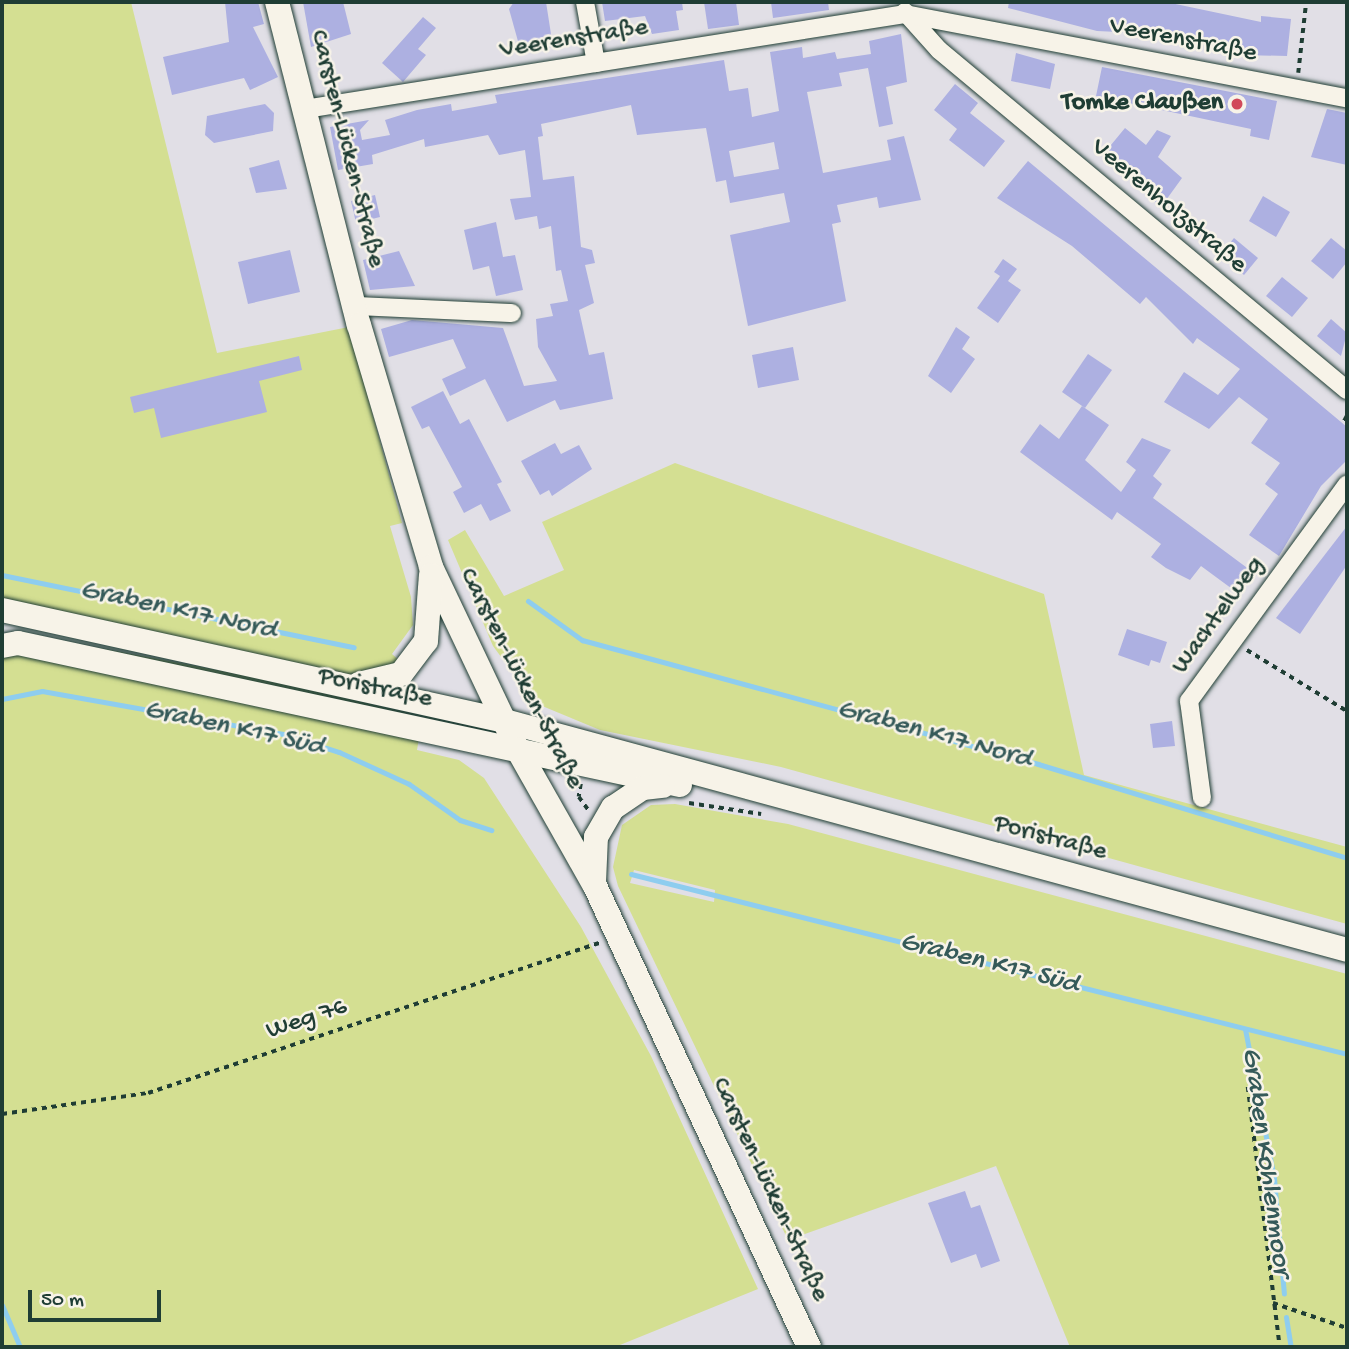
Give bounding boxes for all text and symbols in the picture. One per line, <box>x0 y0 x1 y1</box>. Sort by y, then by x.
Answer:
street label: Veerenstraße <box>1107 11 1259 71</box>
street label: Veerenstraße <box>498 13 650 67</box>
street label: Carsten-Lücken-Straße <box>301 27 391 271</box>
place label: Tomke Claußen <box>1062 88 1223 120</box>
marker: Tomke Claußen <box>1229 96 1245 112</box>
street label: Veerenholzstraße <box>1084 133 1252 281</box>
street label: Wachtelweg <box>1166 551 1272 681</box>
street label: Carsten-Lücken-Straße <box>451 563 589 795</box>
water label: Graben K17 Nord <box>77 574 279 648</box>
street label: Poristraße <box>315 662 435 716</box>
water label: Graben K17 Nord <box>833 693 1035 777</box>
water label: Graben K17 Süd <box>141 694 327 764</box>
street label: Poristraße <box>990 809 1110 869</box>
water label: Graben K17 Süd <box>896 926 1082 1002</box>
street label: Weg 76 <box>263 992 351 1048</box>
water label: Graben Kohlenmoor <box>1232 1046 1298 1278</box>
street label: Carsten-Lücken-Straße <box>703 1073 835 1307</box>
scale bar <box>32 1276 164 1320</box>
text: 50 m <box>41 1289 84 1314</box>

